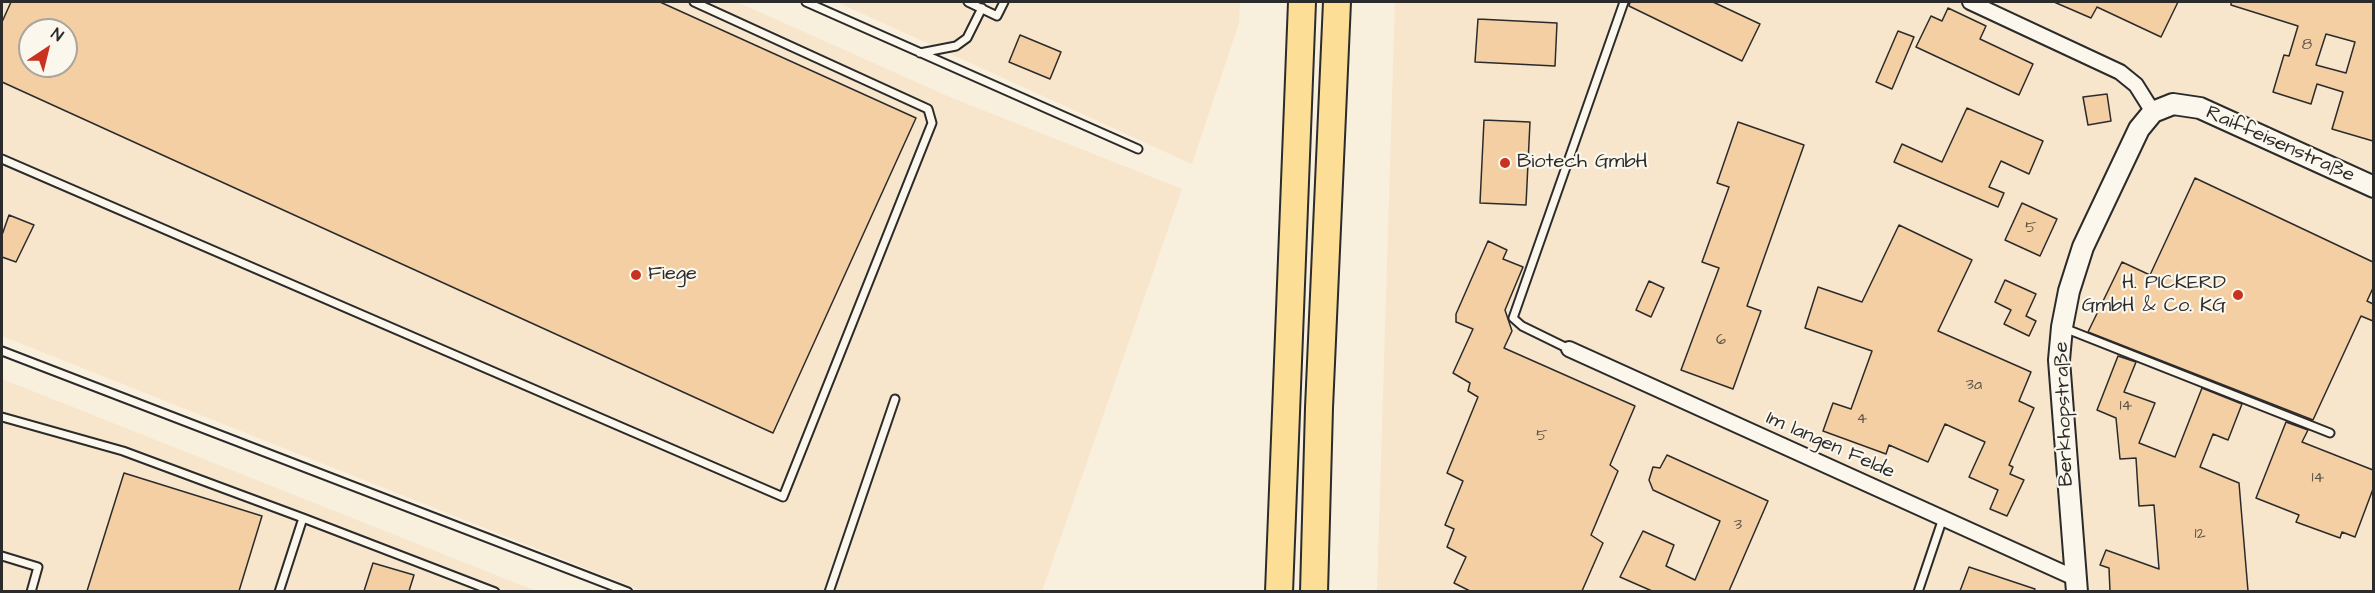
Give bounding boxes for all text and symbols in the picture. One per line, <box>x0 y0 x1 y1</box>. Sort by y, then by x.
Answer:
north arrow <box>18 18 78 78</box>
text: N <box>47 23 68 47</box>
house number: 8 <box>2302 36 2312 56</box>
street label: Raiffeisenstraße <box>2202 101 2358 189</box>
place label: Biotech GmbH <box>1517 151 1648 175</box>
marker: Biotech GmbH <box>1498 156 1512 170</box>
house number: 5 <box>2025 219 2037 239</box>
place label: Fiege <box>648 263 697 287</box>
marker: Fiege <box>629 268 643 282</box>
place label: H. PICKERD GmbH & Co. KG <box>2082 272 2226 319</box>
marker: H. PICKERD GmbH & Co. KG <box>2231 288 2245 302</box>
house number: 6 <box>1716 331 1726 351</box>
street label: Berkhopstraße <box>2050 341 2080 487</box>
house number: 3a <box>1966 376 1982 396</box>
house number: 14 <box>2120 397 2132 417</box>
street label: Im langen Felde <box>1762 407 1898 485</box>
house number: 4 <box>1857 410 1867 430</box>
house number: 5 <box>1536 427 1548 447</box>
house number: 14 <box>2312 469 2324 489</box>
house number: 3 <box>1734 516 1742 536</box>
house number: 12 <box>2194 525 2206 545</box>

